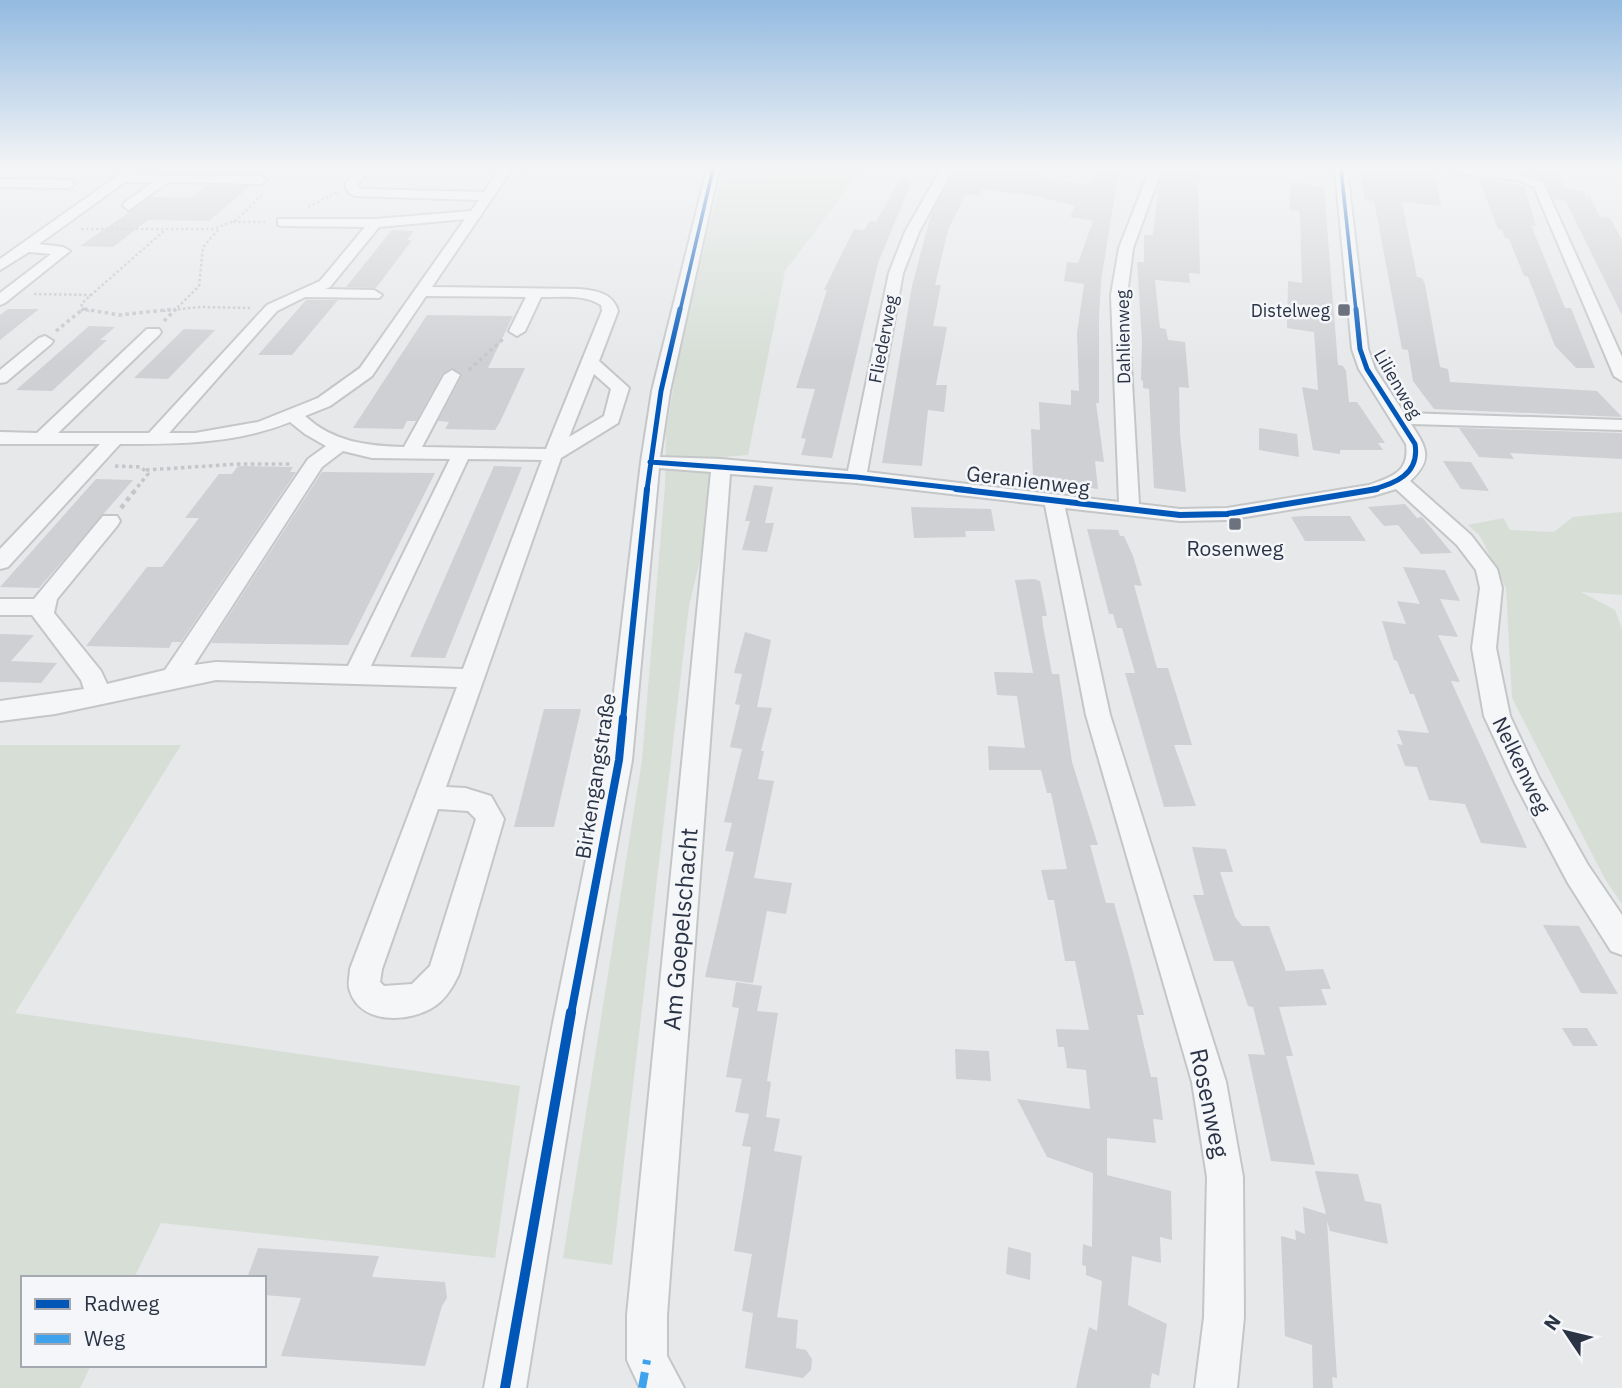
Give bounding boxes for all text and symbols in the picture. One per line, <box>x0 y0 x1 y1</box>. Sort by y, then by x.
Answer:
street label: Dahlienweg <box>1111 289 1135 384</box>
street label: Fliederweg <box>863 292 903 385</box>
place label: Distelweg <box>1251 299 1330 322</box>
marker: Distelweg <box>1336 302 1352 318</box>
street label: Lilienweg <box>1369 345 1427 423</box>
street label: Geranienweg <box>965 459 1091 501</box>
marker: Rosenweg <box>1227 516 1243 532</box>
place label: Rosenweg <box>1186 534 1284 562</box>
street label: Birkengangstraße <box>568 691 622 861</box>
street label: Nelkenweg <box>1486 712 1558 818</box>
street label: Am Goepelschacht <box>655 826 705 1032</box>
street label: Rosenweg <box>1183 1045 1237 1161</box>
legend <box>21 1276 266 1367</box>
text: Radweg <box>84 1289 159 1317</box>
north arrow <box>1531 1297 1601 1367</box>
text: N <box>1538 1310 1566 1335</box>
text: Weg <box>84 1324 125 1352</box>

